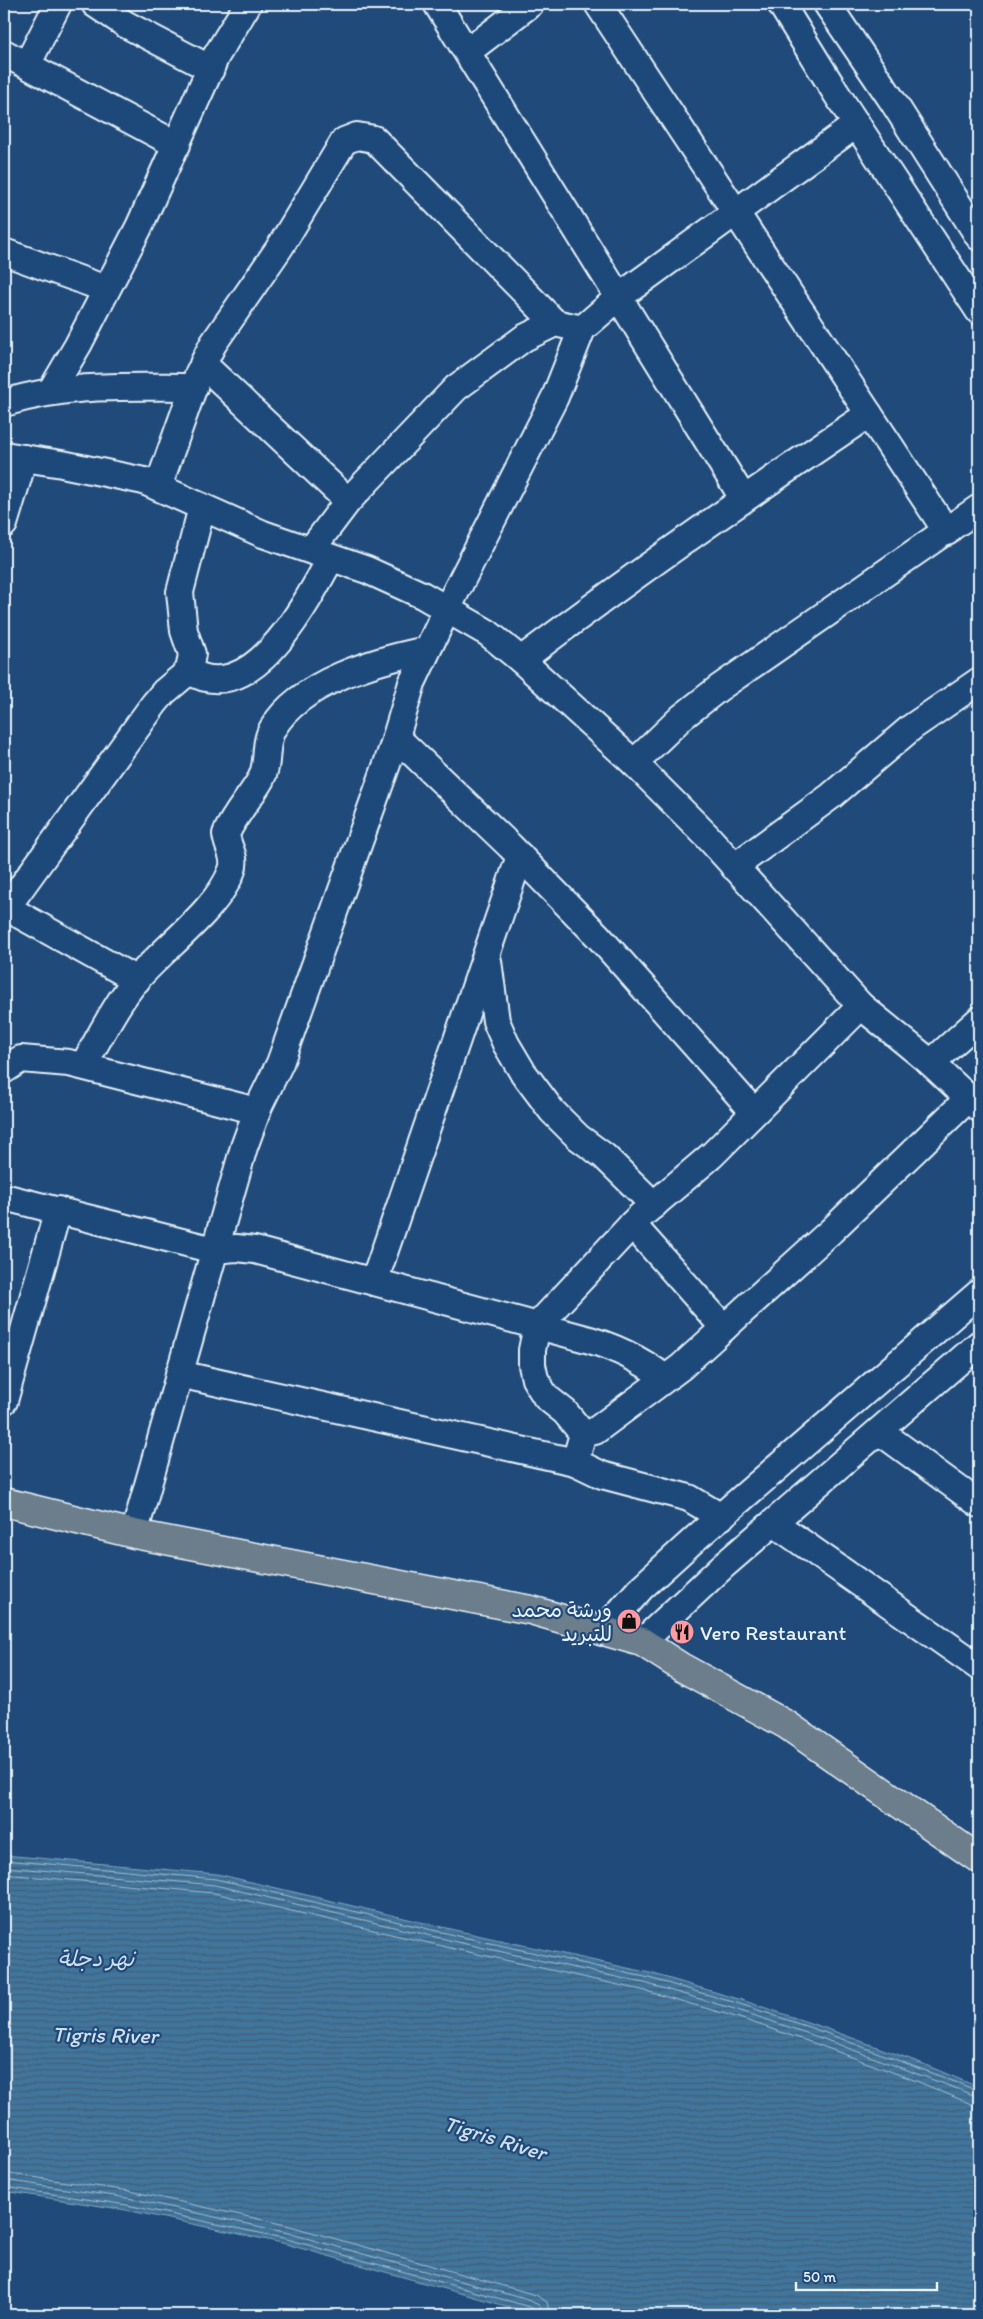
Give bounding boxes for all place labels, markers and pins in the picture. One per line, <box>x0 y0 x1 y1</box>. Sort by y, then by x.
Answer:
place label: ورشة محمد للتبريد <box>512 1597 612 1647</box>
shop icon: ورشة محمد للتبريد <box>616 1608 642 1634</box>
restaurant icon: Vero Restaurant <box>669 1619 695 1645</box>
place label: Vero Restaurant <box>700 1620 846 1645</box>

